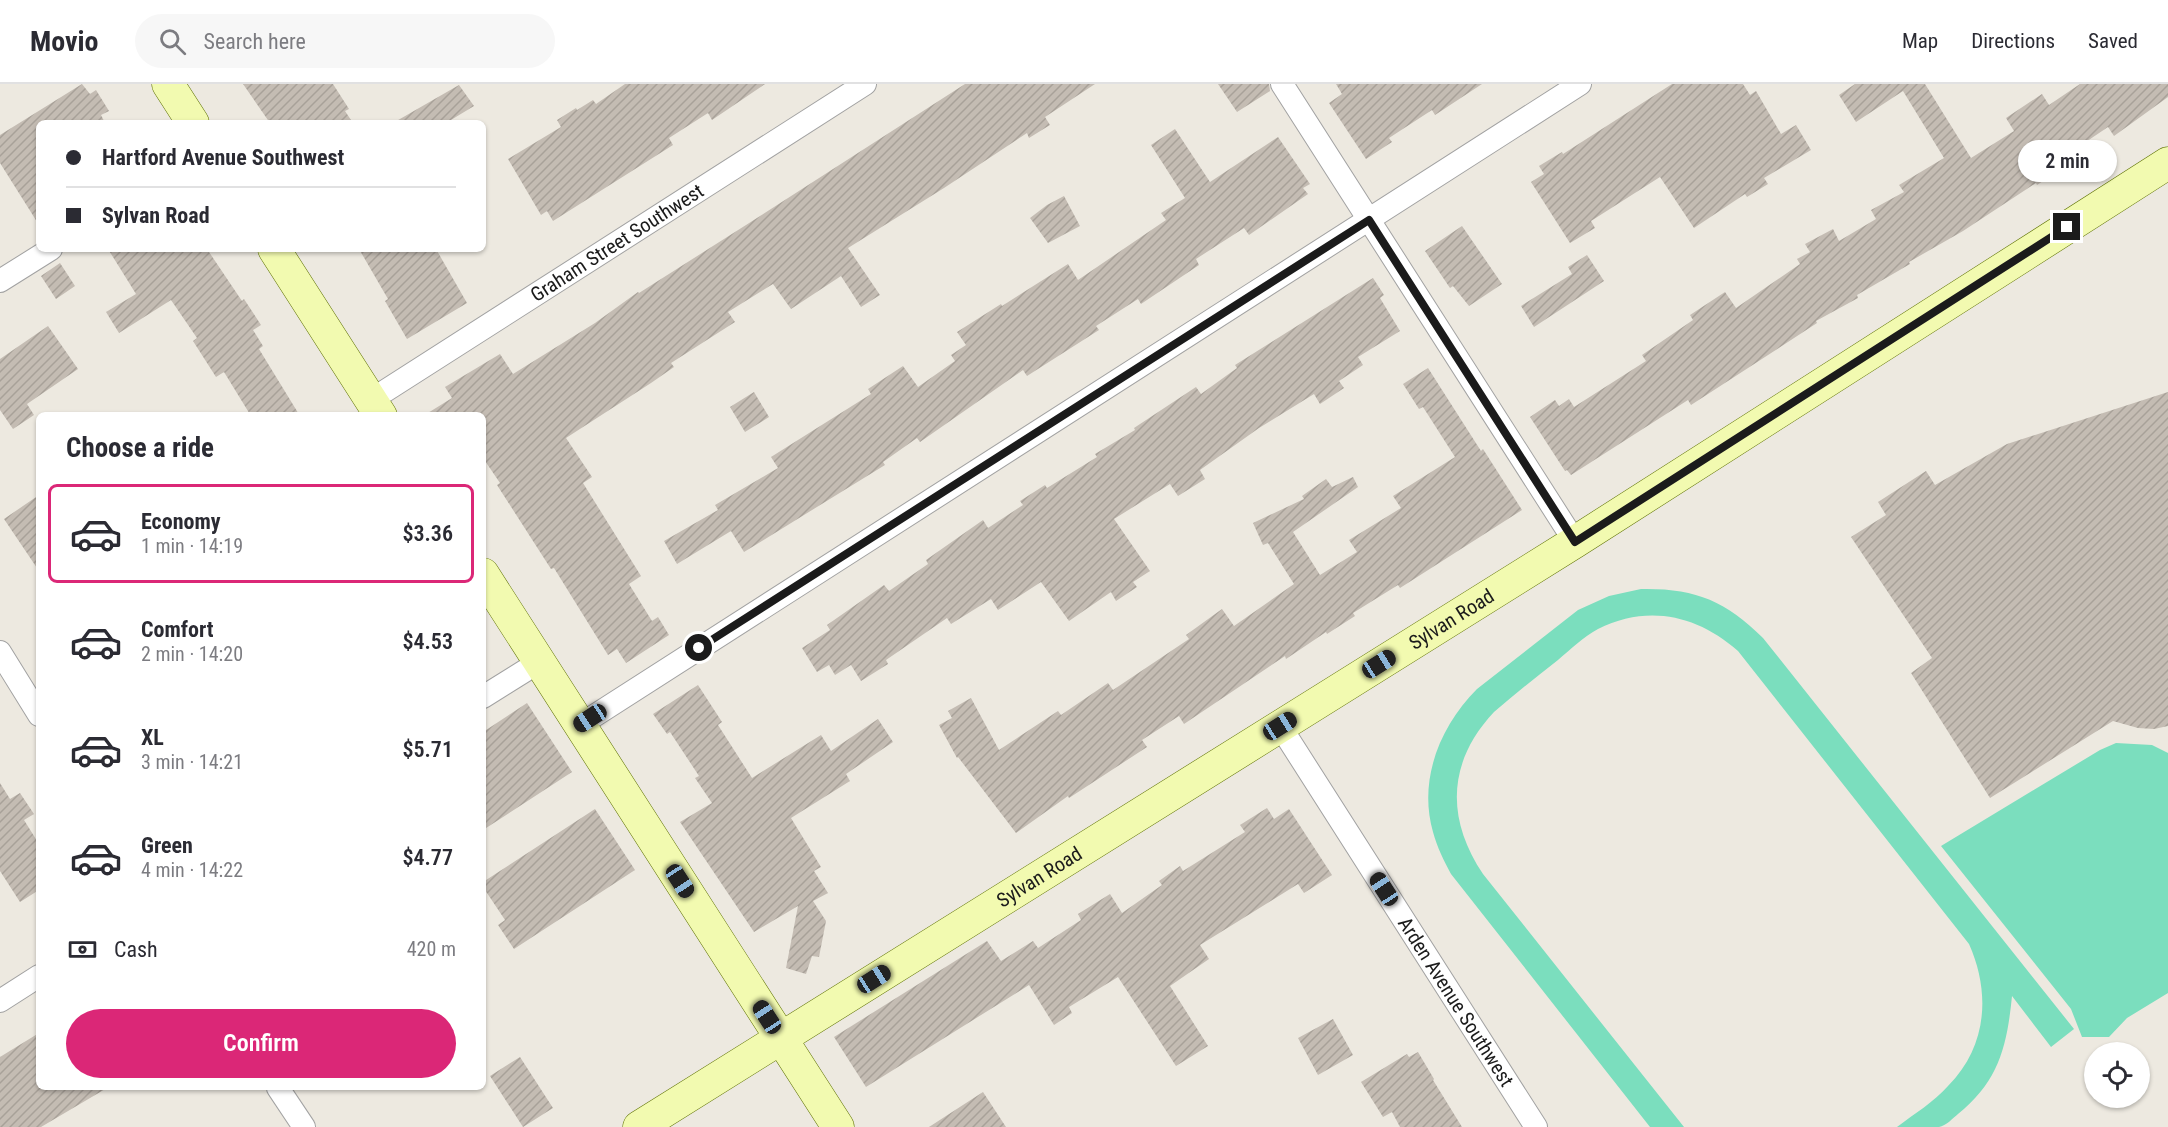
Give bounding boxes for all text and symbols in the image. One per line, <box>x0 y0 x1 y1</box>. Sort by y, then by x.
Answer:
search box <box>135 14 555 68</box>
text: Movio <box>30 25 99 58</box>
icon: search <box>156 25 189 58</box>
text: Search here <box>204 29 306 54</box>
text: Map <box>1902 29 1938 53</box>
text: Directions <box>1971 29 2055 53</box>
text: Saved <box>2088 29 2138 53</box>
callout: 2 min <box>2018 140 2116 182</box>
text: Hartford Avenue Southwest <box>102 145 344 170</box>
text: 2 min <box>2045 149 2090 173</box>
street label: Graham Street Southwest <box>526 178 708 307</box>
text: Sylvan Road <box>102 203 210 228</box>
route end <box>2053 213 2080 240</box>
text: Choose a ride <box>66 432 214 464</box>
icon: car <box>69 507 123 561</box>
text: Economy <box>141 509 221 534</box>
text: $3.36 <box>402 521 453 546</box>
text: 1 min · 14:19 <box>141 534 243 558</box>
street label: Sylvan Road <box>1404 584 1498 655</box>
icon: car <box>69 615 123 669</box>
text: Comfort <box>141 617 214 642</box>
text: $4.53 <box>402 629 453 654</box>
route start <box>685 634 712 661</box>
text: 2 min · 14:20 <box>141 642 243 666</box>
car <box>1359 647 1399 681</box>
car <box>570 701 610 735</box>
car <box>1260 709 1300 743</box>
icon: car <box>69 723 123 777</box>
text: XL <box>141 725 164 750</box>
text: $5.71 <box>402 737 453 762</box>
text: 3 min · 14:21 <box>141 750 243 774</box>
icon: car <box>69 831 123 885</box>
text: Green <box>141 833 193 858</box>
street label: Sylvan Road <box>992 841 1086 912</box>
text: $4.77 <box>402 845 453 870</box>
text: 4 min · 14:22 <box>141 858 243 882</box>
car <box>663 861 697 901</box>
car <box>1367 869 1401 909</box>
street label: Arden Avenue Southwest <box>1393 912 1519 1091</box>
icon: cash <box>66 933 99 966</box>
text: Cash <box>114 937 158 962</box>
text: 420 m <box>407 937 456 961</box>
car <box>854 962 894 996</box>
car <box>750 997 784 1037</box>
button: Confirm <box>66 1009 456 1078</box>
map controls <box>2084 1042 2150 1108</box>
button: locate <box>2084 1042 2150 1108</box>

